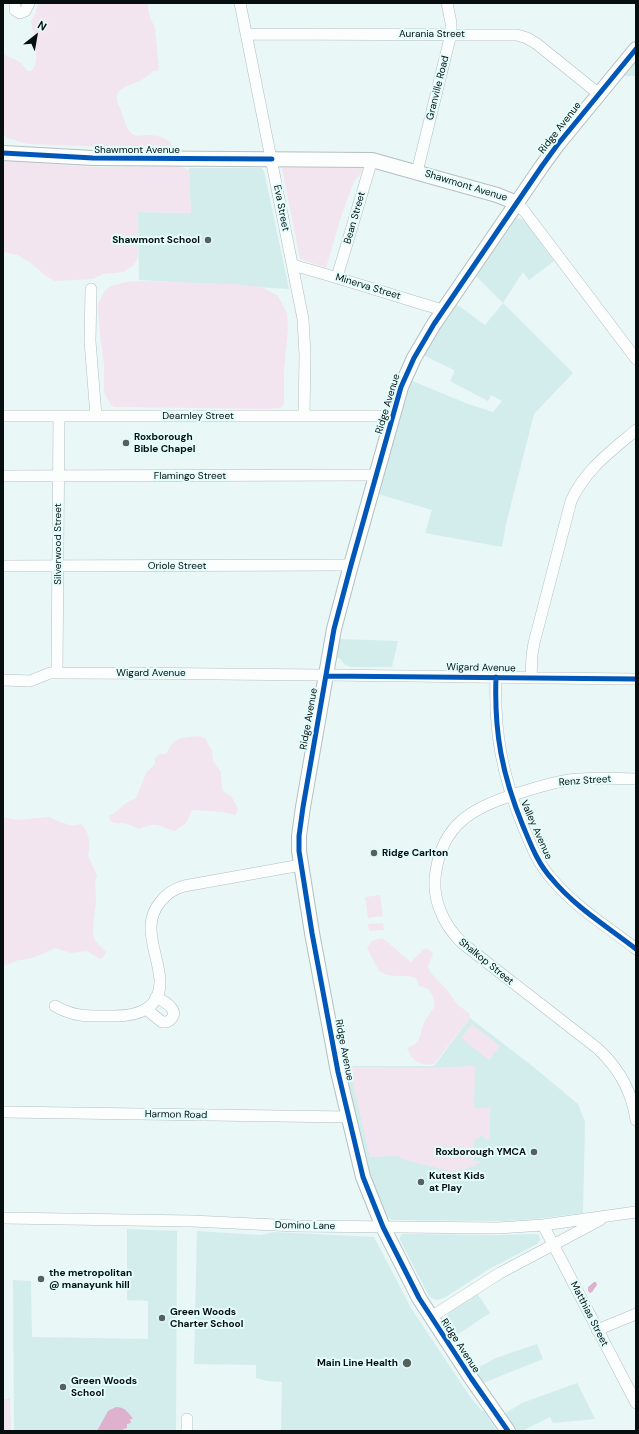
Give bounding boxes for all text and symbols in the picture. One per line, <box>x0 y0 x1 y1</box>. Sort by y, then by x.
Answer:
north arrow <box>16 16 56 56</box>
text: N <box>35 18 49 34</box>
street label: Aurania Street <box>399 28 465 40</box>
street label: Granville Road <box>424 54 452 122</box>
street label: Ridge Avenue <box>536 100 584 156</box>
street label: Shawmont Avenue <box>94 144 180 156</box>
street label: Shawmont Avenue <box>423 168 509 204</box>
street label: Eva Street <box>271 184 291 232</box>
street label: Bean Street <box>342 190 368 246</box>
place label: Shawmont School <box>112 234 200 246</box>
marker: Shawmont School <box>203 235 213 245</box>
street label: Minerva Street <box>334 271 402 303</box>
street label: Ridge Avenue <box>373 372 403 436</box>
street label: Dearnley Street <box>162 410 234 422</box>
place label: Roxborough Bible Chapel <box>134 431 195 454</box>
marker: Roxborough Bible Chapel <box>121 438 131 448</box>
street label: Flamingo Street <box>154 470 226 482</box>
street label: Silverwood Street <box>52 503 64 585</box>
street label: Oriole Street <box>148 560 206 572</box>
street label: Wigard Avenue <box>446 661 516 675</box>
street label: Wigard Avenue <box>116 667 186 679</box>
street label: Ridge Avenue <box>298 687 320 751</box>
street label: Renz Street <box>558 773 612 789</box>
street label: Valley Avenue <box>518 798 554 862</box>
place label: Ridge Carlton <box>382 847 448 859</box>
marker: Ridge Carlton <box>369 848 379 858</box>
street label: Shalkop Street <box>456 936 516 988</box>
street label: Ridge Avenue <box>332 1018 356 1082</box>
street label: Harmon Road <box>145 1108 207 1122</box>
place label: Roxborough YMCA <box>435 1146 526 1158</box>
marker: Roxborough YMCA <box>529 1147 539 1157</box>
place label: Kutest Kids at Play <box>429 1170 485 1194</box>
marker: Kutest Kids at Play <box>416 1177 426 1187</box>
street label: Domino Lane <box>275 1219 335 1233</box>
place label: the metropolitan @ manayunk hill <box>49 1267 132 1290</box>
marker: the metropolitan @ manayunk hill <box>36 1274 46 1284</box>
street label: Matthias Street <box>568 1280 610 1348</box>
place label: Green Woods Charter School <box>170 1306 243 1330</box>
marker: Green Woods Charter School <box>157 1313 167 1323</box>
street label: Ridge Avenue <box>438 1317 482 1375</box>
place label: Main Line Health <box>317 1357 398 1369</box>
marker: Main Line Health <box>401 1357 413 1369</box>
place label: Green Woods School <box>71 1375 137 1398</box>
marker: Green Woods School <box>58 1382 68 1392</box>

